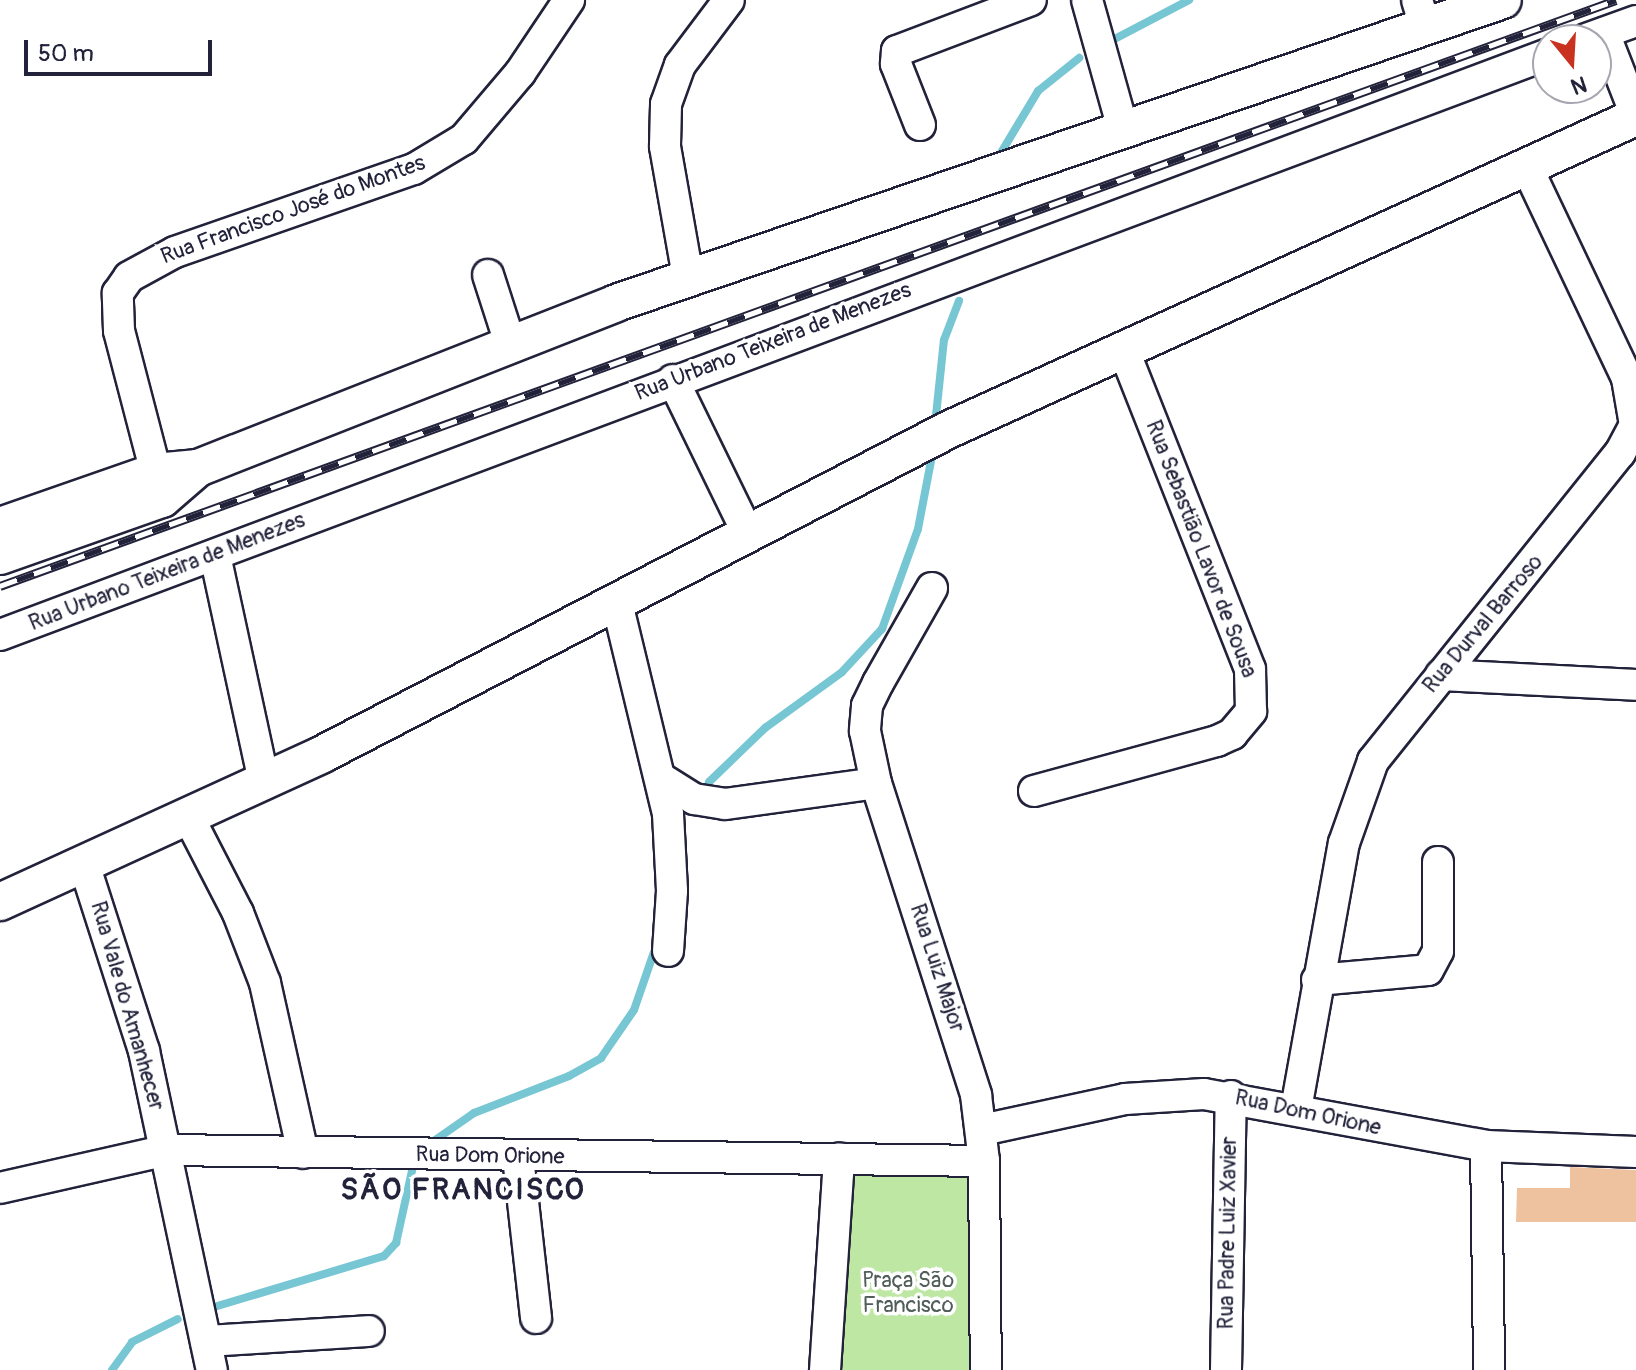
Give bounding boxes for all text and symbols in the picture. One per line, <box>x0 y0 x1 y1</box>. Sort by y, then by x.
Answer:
scale bar <box>28 24 216 74</box>
north arrow <box>1532 24 1612 104</box>
text: 50 m <box>38 39 94 68</box>
text: N <box>1567 69 1590 101</box>
street label: Rua Francisco José do Montes <box>157 150 429 270</box>
street label: Rua Urbano Teixeira de Menezes <box>631 277 915 407</box>
street label: Rua Sebastião Lavor de Sousa <box>1140 417 1262 681</box>
street label: Rua Urbano Teixeira de Menezes <box>25 507 309 637</box>
street label: Rua Durval Barroso <box>1417 549 1549 699</box>
street label: Rua Vale do Amanhecer <box>84 898 170 1114</box>
street label: Rua Luiz Major <box>904 901 970 1035</box>
street label: Rua Dom Orione <box>1233 1085 1383 1141</box>
street label: Rua Padre Luiz Xavier <box>1213 1136 1243 1330</box>
street label: Rua Dom Orione <box>415 1142 565 1170</box>
district label: SÃO FRANCISCO <box>340 1172 586 1208</box>
park label: Praça São Francisco <box>862 1267 954 1318</box>

